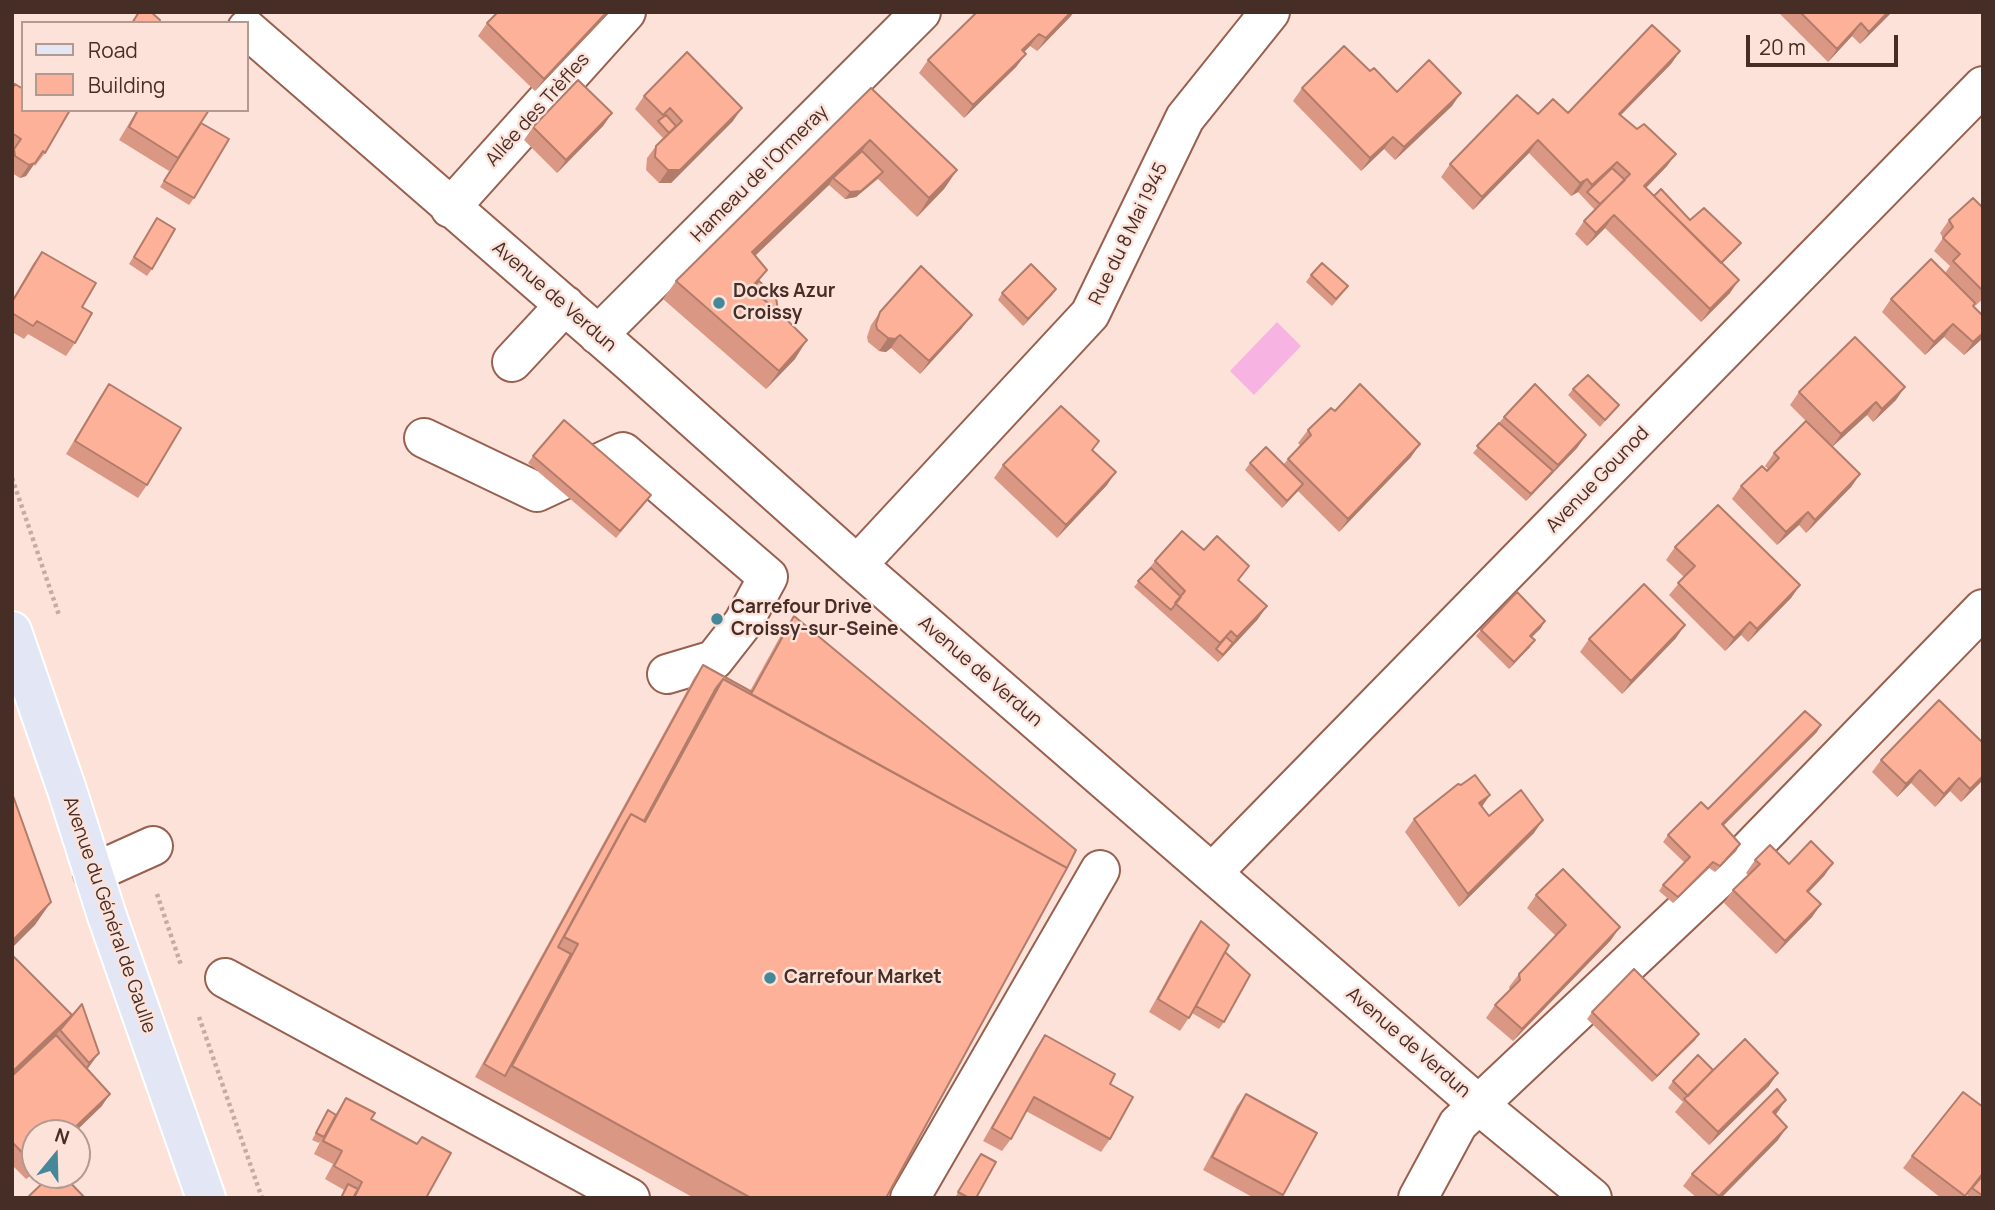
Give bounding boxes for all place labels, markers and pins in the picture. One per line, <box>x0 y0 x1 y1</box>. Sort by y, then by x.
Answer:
place label: Docks Azur Croissy <box>733 281 835 325</box>
marker: Docks Azur Croissy <box>711 295 727 311</box>
place label: Carrefour Drive Croissy-sur-Seine <box>731 597 898 641</box>
marker: Carrefour Drive Croissy-sur-Seine <box>709 611 725 627</box>
place label: Carrefour Market <box>784 967 942 989</box>
marker: Carrefour Market <box>762 970 778 986</box>

